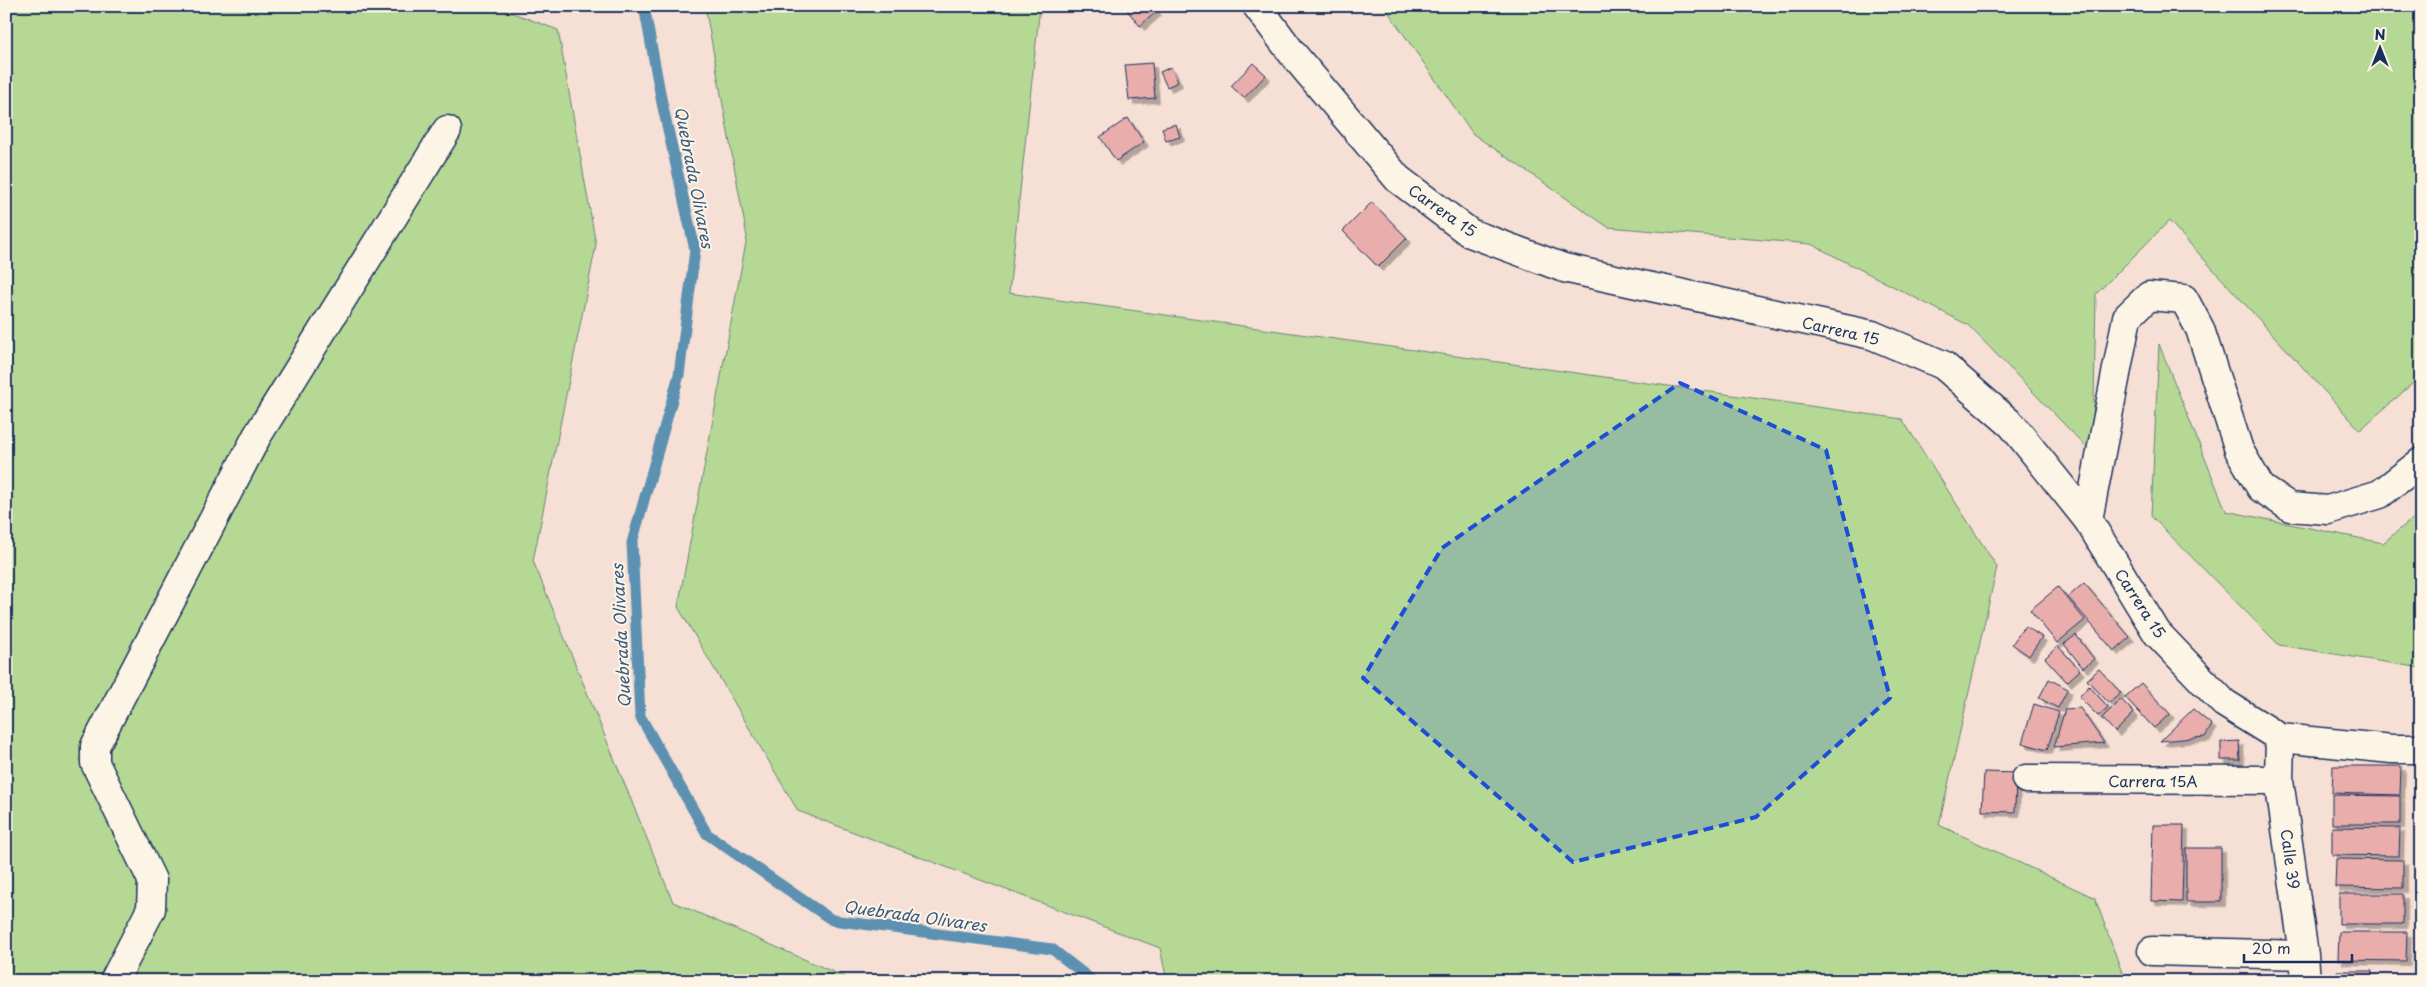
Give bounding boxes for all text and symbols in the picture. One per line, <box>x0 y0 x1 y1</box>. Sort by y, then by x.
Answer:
north arrow <box>2354 22 2404 72</box>
text: N <box>2374 24 2386 45</box>
water label: Quebrada Olivares <box>669 104 721 252</box>
street label: Carrera 15 <box>1404 178 1482 242</box>
street label: Carrera 15 <box>1800 310 1882 350</box>
water label: Quebrada Olivares <box>604 562 636 708</box>
street label: Carrera 15 <box>2110 564 2172 642</box>
street label: Carrera 15A <box>2108 769 2198 792</box>
street label: Calle 39 <box>2275 828 2307 890</box>
water label: Quebrada Olivares <box>842 893 990 937</box>
scale bar <box>2244 932 2352 964</box>
text: 20 m <box>2252 936 2291 959</box>

